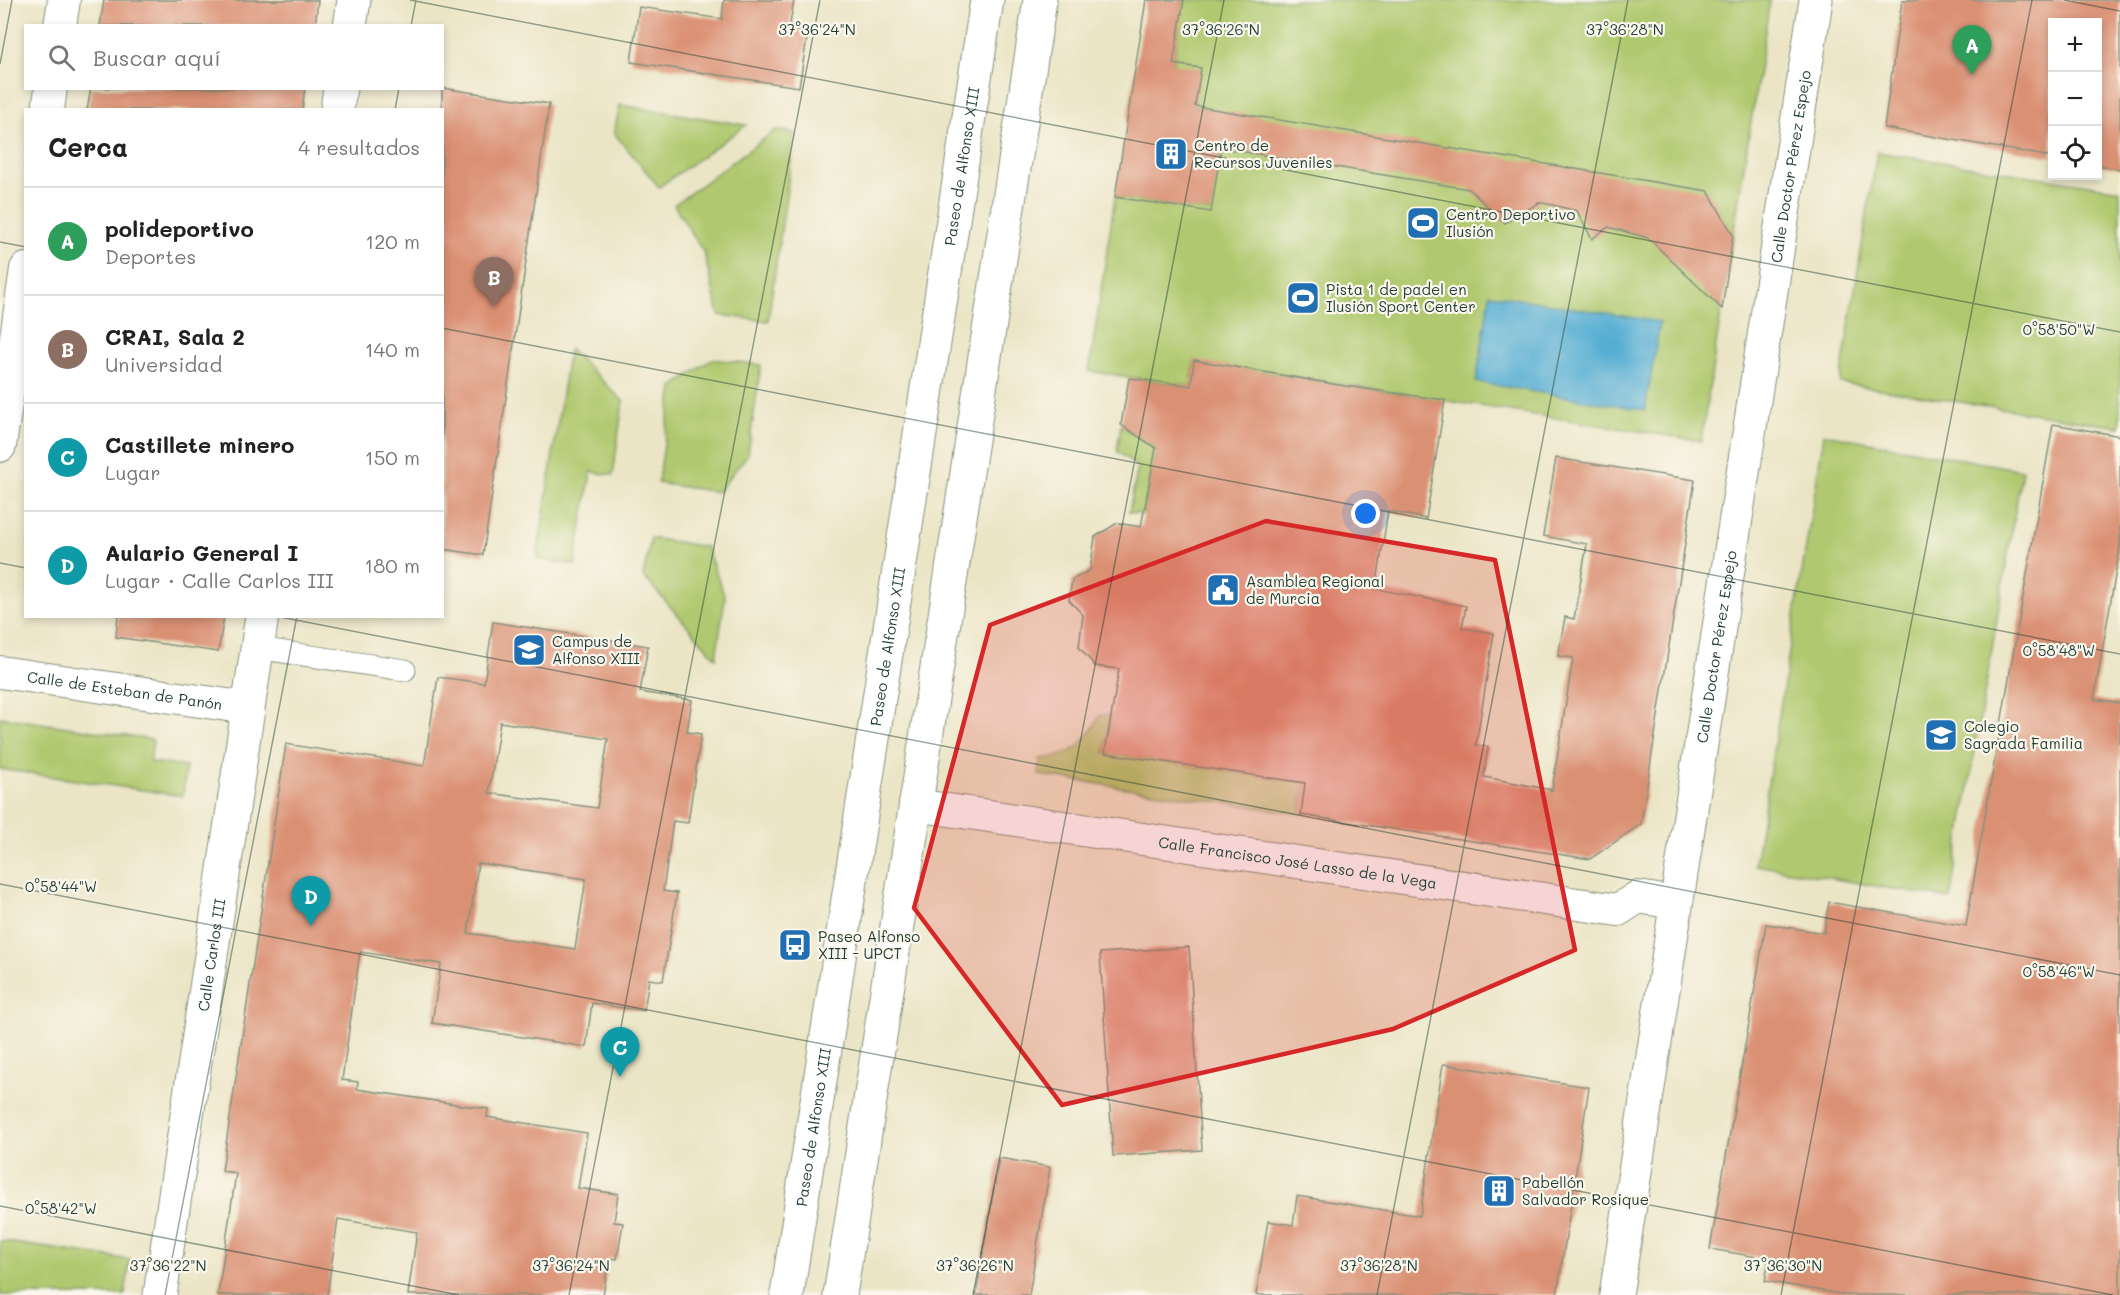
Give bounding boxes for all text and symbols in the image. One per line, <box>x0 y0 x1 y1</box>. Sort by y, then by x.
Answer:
map controls <box>2048 18 2102 180</box>
button: + <box>2048 18 2102 72</box>
text: 37°36'24"N <box>778 19 856 39</box>
text: 37°36'26"N <box>1182 19 1260 39</box>
text: 37°36'28"N <box>1586 19 1664 39</box>
search box <box>24 24 444 90</box>
pin: A <box>1952 26 1992 75</box>
icon: search <box>45 41 78 74</box>
text: Buscar aquí <box>93 43 221 72</box>
street label: Calle Doctor Pérez Espejo <box>1766 69 1815 264</box>
button: − <box>2048 72 2102 126</box>
street label: Paseo de Alfonso XIII <box>939 85 983 247</box>
button: locate <box>2048 126 2102 180</box>
text: Cerca <box>48 130 128 164</box>
text: 4 resultados <box>298 134 420 160</box>
place label: Centro de Recursos Juveniles <box>1194 135 1333 172</box>
building icon: Centro de Recursos Juveniles <box>1153 136 1189 172</box>
place label: Centro Deportivo Ilusión <box>1446 204 1576 241</box>
sports icon: Centro Deportivo Ilusión <box>1405 205 1441 241</box>
text: polideportivo <box>105 214 254 243</box>
text: A <box>61 228 74 254</box>
text: 120 m <box>365 228 420 254</box>
text: Deportes <box>105 243 196 269</box>
pin: B <box>474 258 514 307</box>
place label: Pista 1 de padel en Ilusión Sport Center <box>1326 279 1476 316</box>
sports icon: Pista 1 de padel en Ilusión Sport Center <box>1285 280 1321 316</box>
text: 0°58'50"W <box>2023 319 2095 339</box>
text: CRAI, Sala 2 <box>105 322 245 351</box>
text: B <box>61 336 74 362</box>
text: 140 m <box>365 336 420 362</box>
text: Universidad <box>105 351 222 377</box>
text: Castillete minero <box>105 430 294 459</box>
text: C <box>60 444 75 470</box>
text: 150 m <box>365 444 420 470</box>
text: Lugar <box>105 459 161 485</box>
your location <box>1351 499 1380 528</box>
text: Aulario General I <box>105 538 298 567</box>
street label: Calle Doctor Pérez Espejo <box>1691 549 1741 744</box>
text: D <box>60 552 75 578</box>
text: 180 m <box>364 552 420 578</box>
street label: Paseo de Alfonso XIII <box>865 565 909 727</box>
text: Lugar · Calle Carlos III <box>105 567 334 593</box>
place label: Asamblea Regional de Murcia <box>1246 571 1384 608</box>
public building icon: Asamblea Regional de Murcia <box>1205 572 1241 608</box>
place label: Campus de Alfonso XIII <box>552 631 640 668</box>
school or university icon: Campus de Alfonso XIII <box>511 632 547 668</box>
text: 0°58'48"W <box>2023 640 2095 660</box>
street label: Calle de Esteban de Panón <box>26 666 224 714</box>
place label: Colegio Sagrada Familia <box>1964 716 2083 753</box>
school or university icon: Colegio Sagrada Familia <box>1923 717 1959 753</box>
street label: Calle Francisco José Lasso de la Vega <box>1157 832 1438 893</box>
text: 0°58'44"W <box>25 876 97 896</box>
pin: D <box>292 876 330 926</box>
street label: Calle Carlos III <box>193 897 230 1013</box>
place label: Paseo Alfonso XIII - UPCT <box>818 926 920 963</box>
bus stop icon: Paseo Alfonso XIII - UPCT <box>777 927 813 963</box>
text: 0°58'46"W <box>2023 961 2095 981</box>
pin: C <box>600 1028 640 1077</box>
street label: Paseo de Alfonso XIII <box>791 1046 835 1208</box>
place label: Pabellón Salvador Rosique <box>1522 1172 1649 1209</box>
building icon: Pabellón Salvador Rosique <box>1481 1173 1517 1209</box>
text: 0°58'42"W <box>25 1198 97 1218</box>
text: 37°36'22"N <box>129 1255 207 1275</box>
text: 37°36'24"N <box>532 1255 610 1275</box>
text: 37°36'26"N <box>936 1255 1014 1275</box>
text: 37°36'28"N <box>1340 1255 1418 1275</box>
text: 37°36'30"N <box>1744 1255 1822 1275</box>

